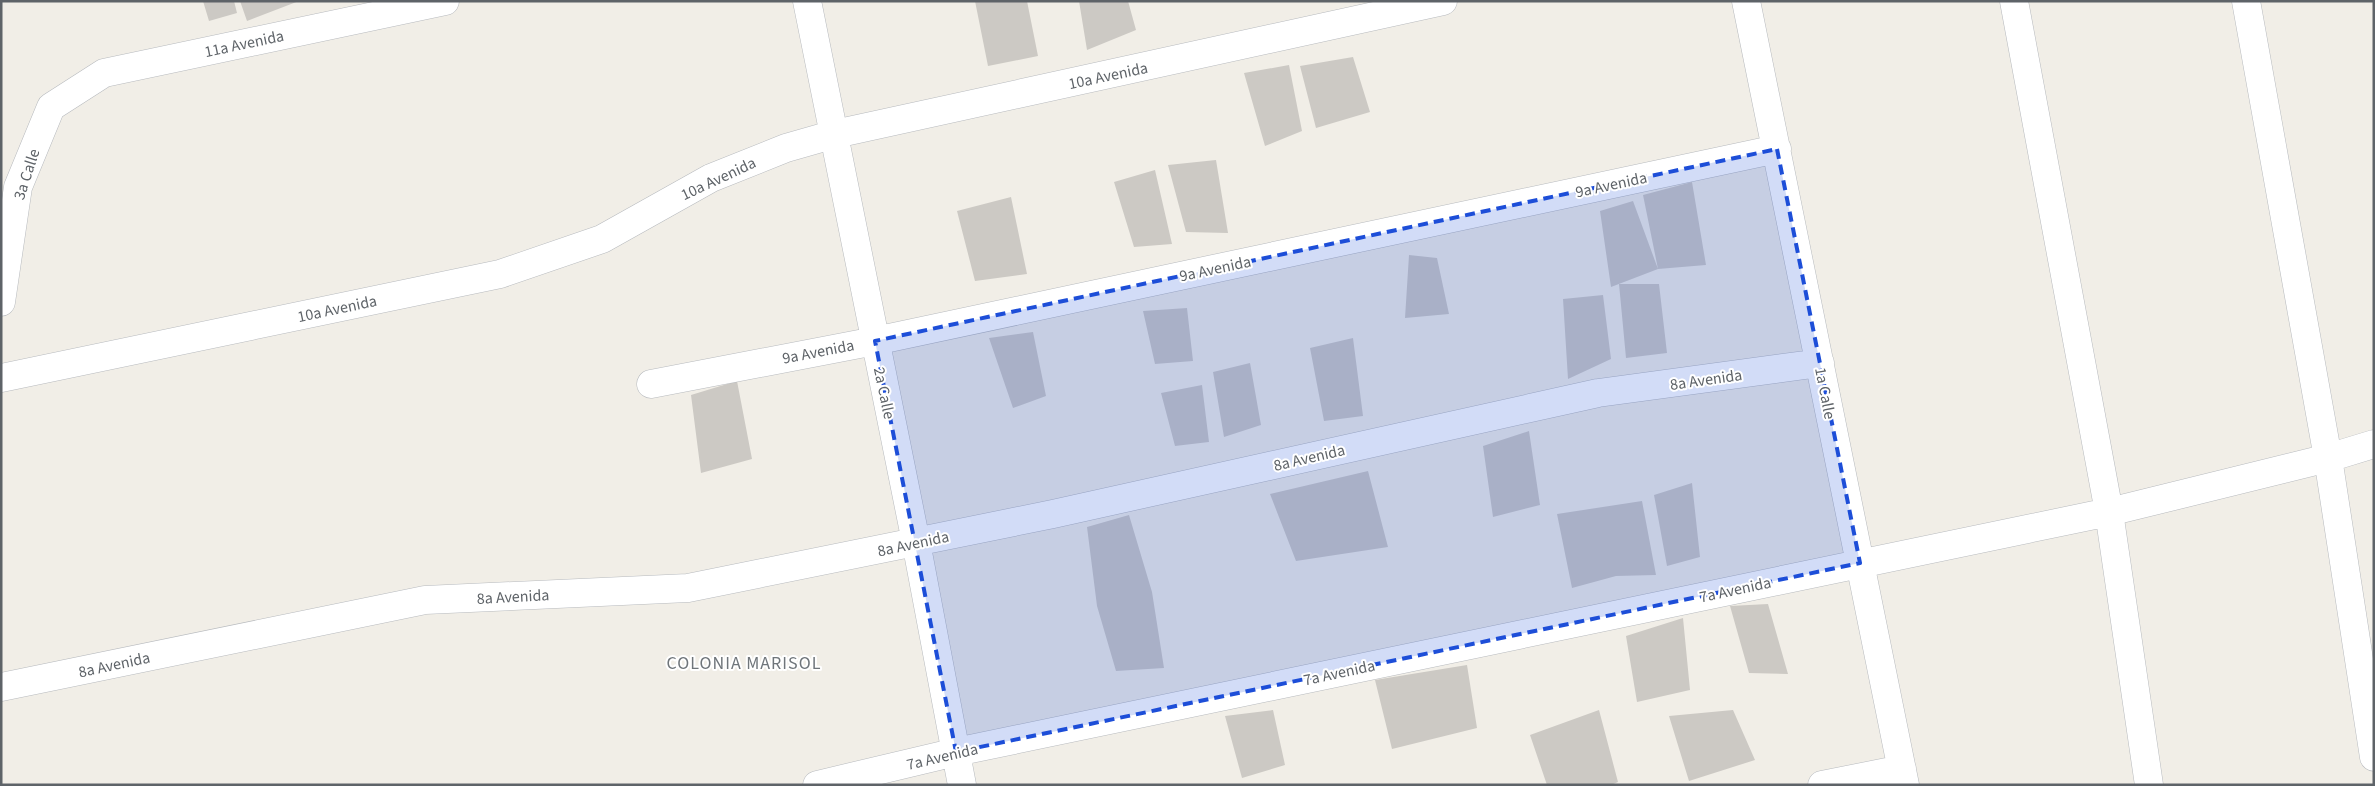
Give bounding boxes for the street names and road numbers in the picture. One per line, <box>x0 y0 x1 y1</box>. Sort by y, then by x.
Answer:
street label: 11a Avenida <box>202 25 286 63</box>
street label: 10a Avenida <box>1066 57 1150 95</box>
street label: 3a Calle <box>8 146 46 203</box>
street label: 10a Avenida <box>677 152 760 206</box>
street label: 9a Avenida <box>1573 167 1649 203</box>
street label: 9a Avenida <box>1177 251 1253 287</box>
street label: 10a Avenida <box>295 290 379 328</box>
street label: 9a Avenida <box>780 334 856 370</box>
street label: 8a Avenida <box>1669 364 1744 396</box>
street label: 2a Calle <box>868 365 900 421</box>
street label: 1a Calle <box>1809 365 1841 421</box>
street label: 8a Avenida <box>1271 439 1347 477</box>
street label: 8a Avenida <box>875 526 951 562</box>
street label: 7a Avenida <box>1697 572 1773 608</box>
street label: 8a Avenida <box>476 584 550 610</box>
street label: 8a Avenida <box>76 647 152 683</box>
street label: 7a Avenida <box>1301 655 1377 691</box>
street label: 7a Avenida <box>904 738 980 776</box>

